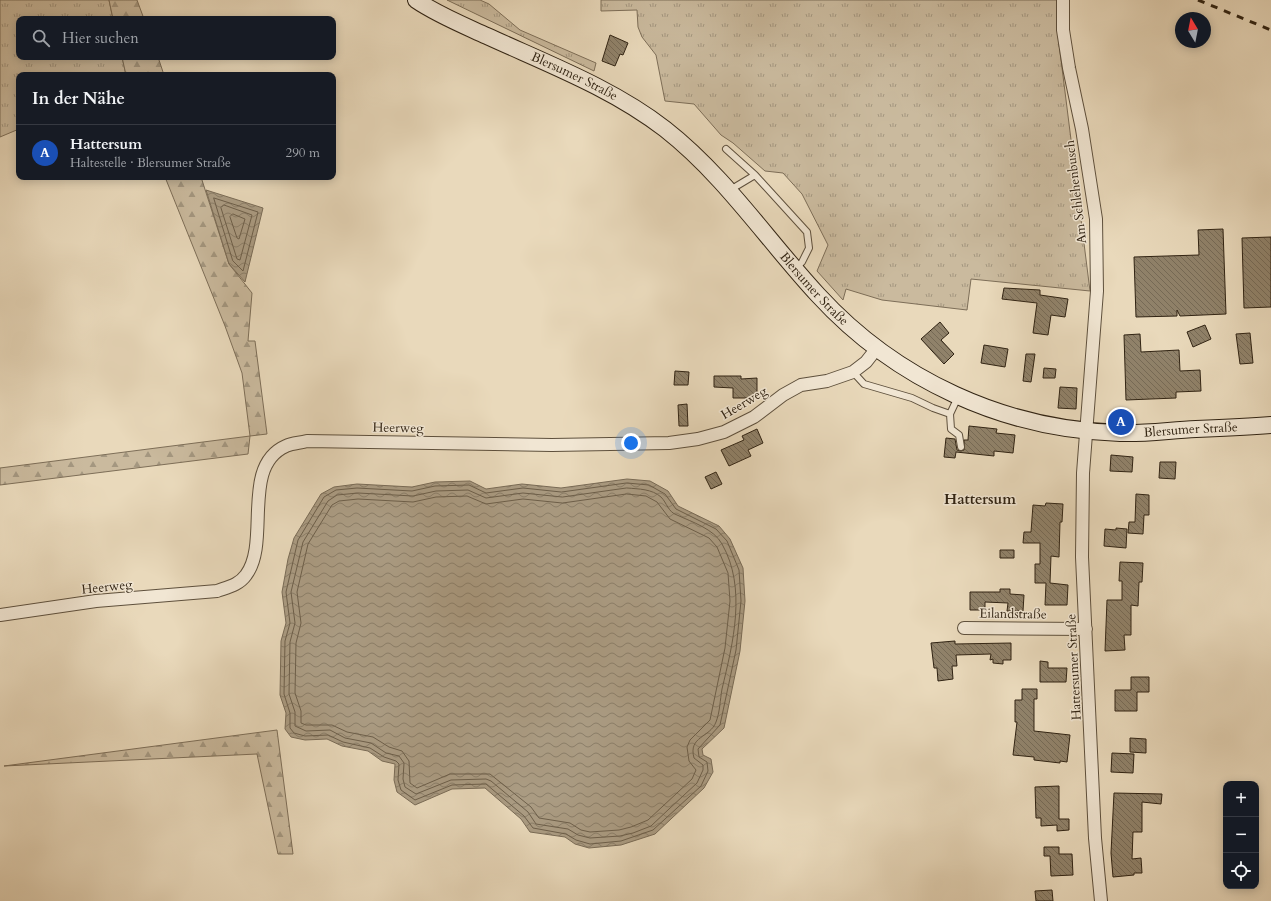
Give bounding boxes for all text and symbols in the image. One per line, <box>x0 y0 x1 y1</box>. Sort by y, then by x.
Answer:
north arrow <box>1175 12 1211 48</box>
search box <box>16 16 336 60</box>
icon: search <box>30 27 52 49</box>
text: Hier suchen <box>62 28 139 48</box>
street label: Blersumer Straße <box>528 48 621 105</box>
text: In der Nähe <box>32 87 125 110</box>
text: Hattersum <box>70 134 142 154</box>
street label: Am Schlehenbusch <box>1061 139 1091 245</box>
text: A <box>40 144 50 162</box>
text: 290 m <box>286 144 320 162</box>
text: Haltestelle · Blersumer Straße <box>70 154 231 172</box>
street label: Blersumer Straße <box>775 248 852 330</box>
street label: Heerweg <box>717 382 771 424</box>
pin: A <box>1108 407 1134 437</box>
street label: Blersumer Straße <box>1143 418 1238 442</box>
street label: Heerweg <box>372 419 424 437</box>
your location <box>621 433 641 453</box>
district label: Hattersum <box>944 489 1016 509</box>
street label: Heerweg <box>81 575 134 599</box>
street label: Eilandstraße <box>979 604 1047 624</box>
street label: Hattersumer Straße <box>1062 613 1086 721</box>
map controls <box>1223 781 1259 889</box>
button: + <box>1223 781 1259 817</box>
button: − <box>1223 817 1259 853</box>
button: locate <box>1223 853 1259 889</box>

